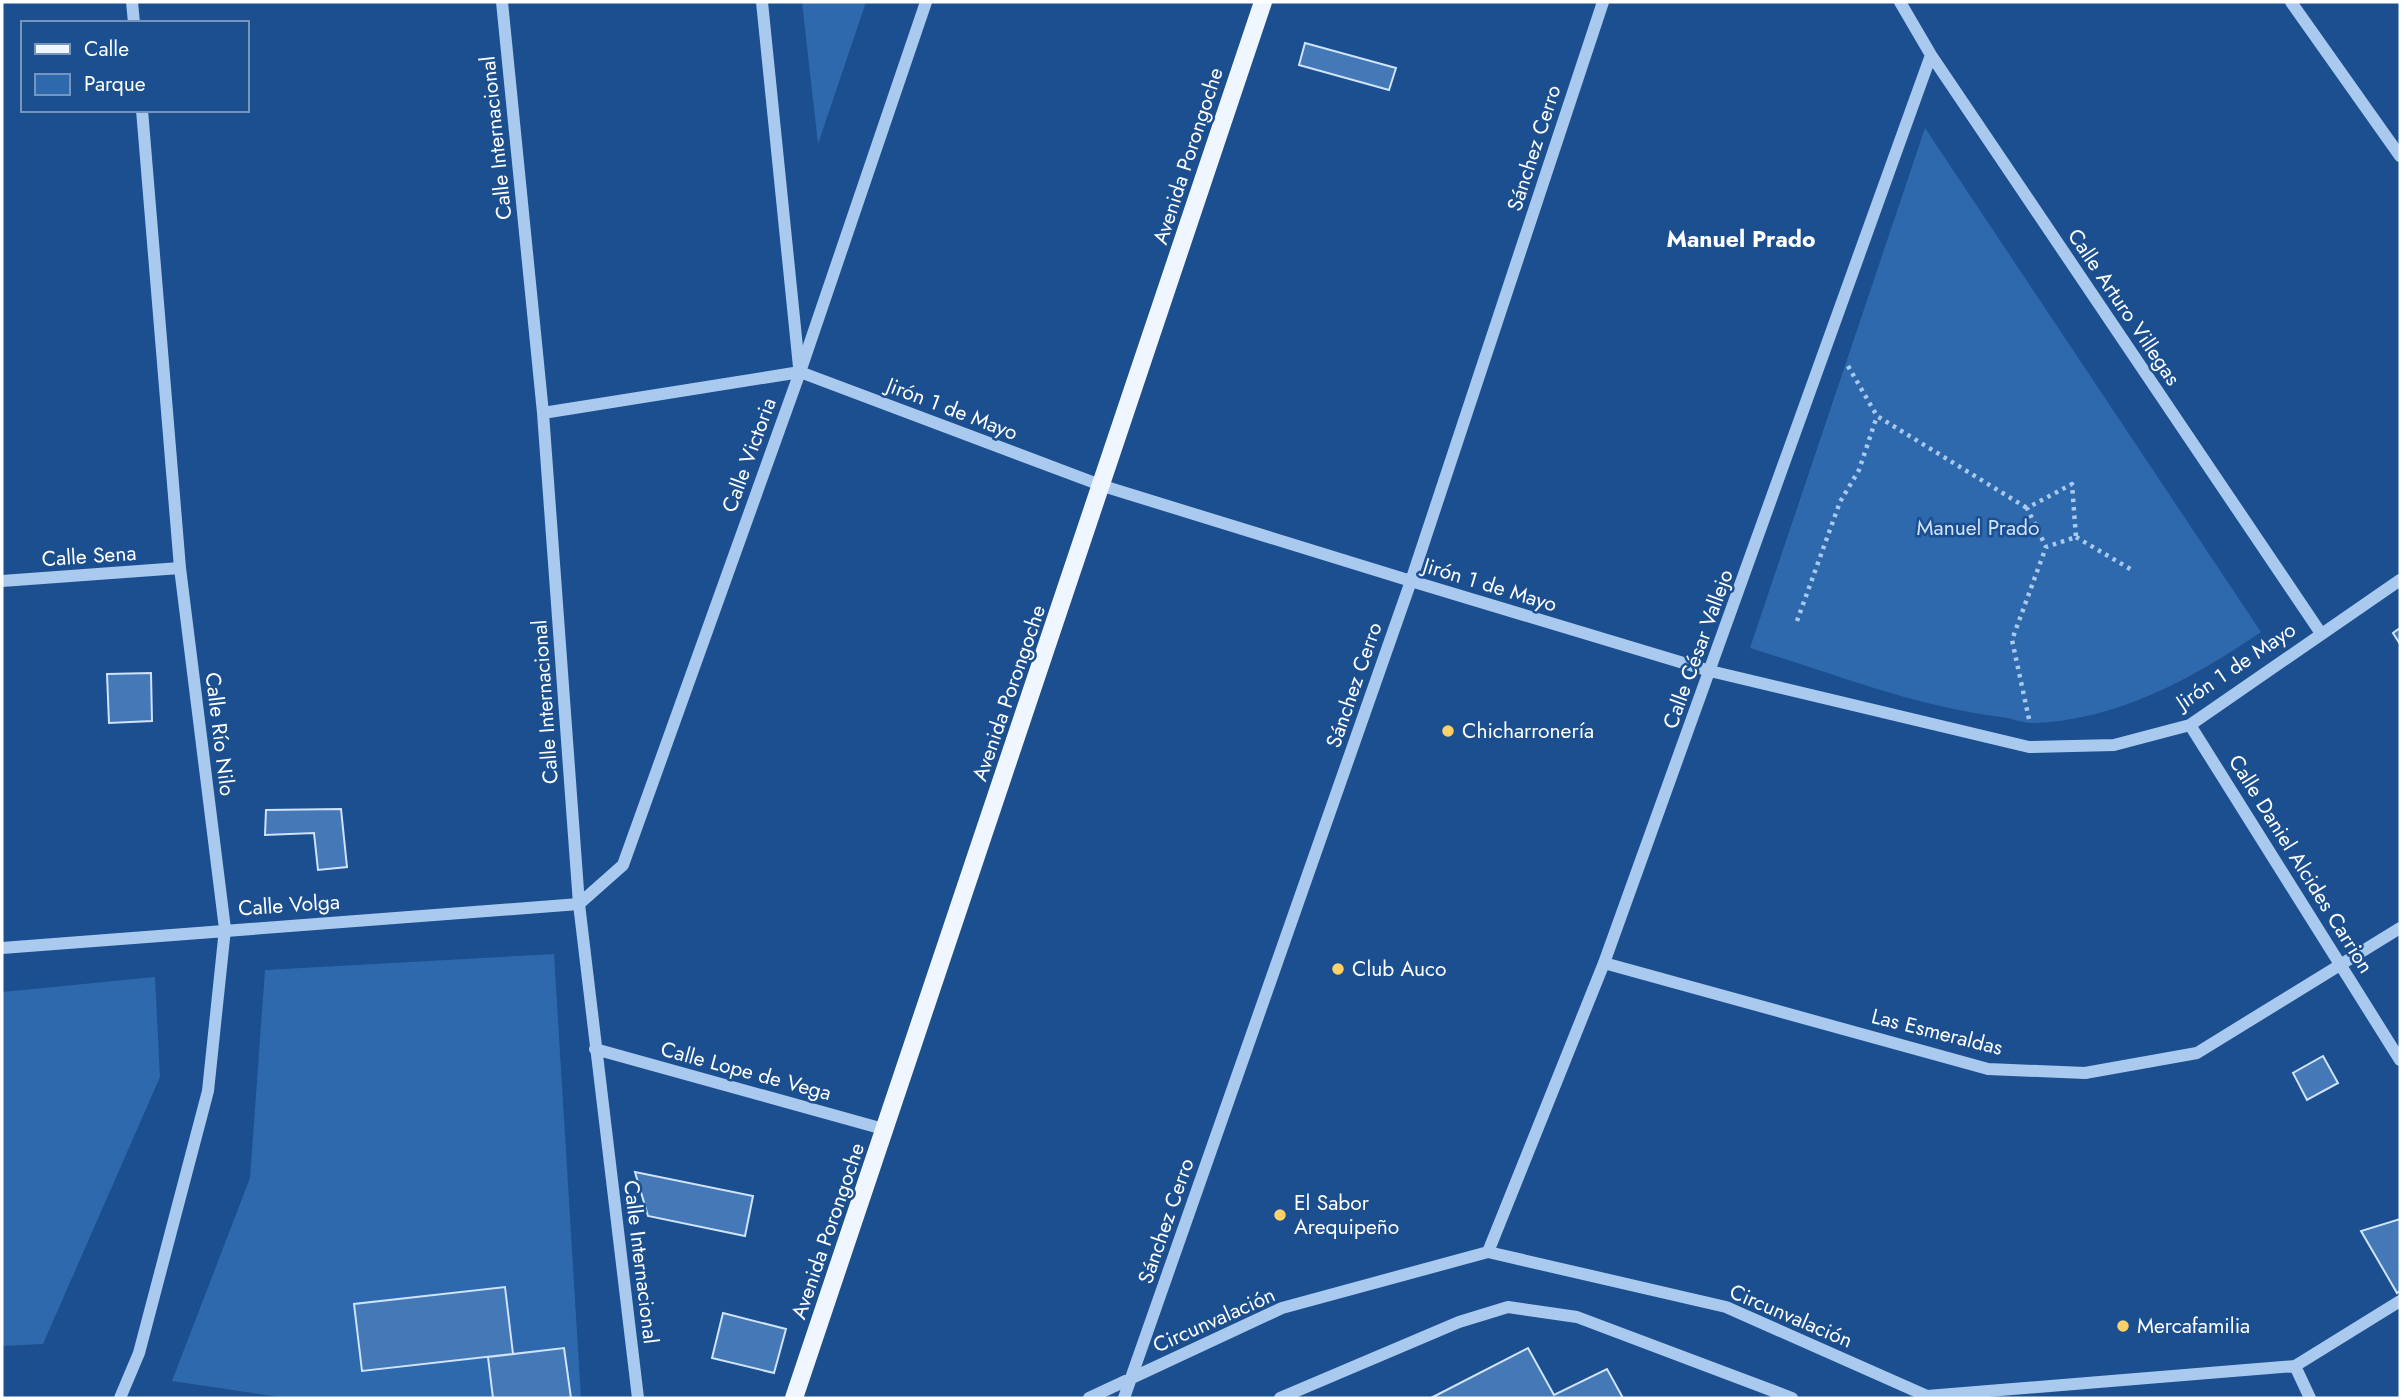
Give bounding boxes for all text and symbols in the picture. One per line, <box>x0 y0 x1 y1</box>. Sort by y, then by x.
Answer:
legend <box>21 21 248 112</box>
text: Calle <box>84 34 129 64</box>
street label: Calle Internacional <box>472 55 520 221</box>
street label: Avenida Porongoche <box>1145 63 1231 248</box>
text: Parque <box>84 69 146 99</box>
street label: Sánchez Cerro <box>1499 81 1569 215</box>
district label: Manuel Prado <box>1666 222 1816 256</box>
street label: Calle Arturo Villegas <box>2060 223 2188 391</box>
street label: Jirón 1 de Mayo <box>879 369 1022 448</box>
street label: Calle Victoria <box>714 394 784 516</box>
park label: Manuel Prado <box>1917 513 2039 543</box>
street label: Calle Sena <box>41 538 137 574</box>
street label: Jirón 1 de Mayo <box>1417 550 1561 620</box>
street label: Calle César Vallejo <box>1655 565 1741 733</box>
street label: Avenida Porongoche <box>965 601 1053 785</box>
street label: Jirón 1 de Mayo <box>2168 615 2302 719</box>
street label: Sánchez Cerro <box>1318 618 1390 752</box>
street label: Calle Internacional <box>524 619 566 785</box>
street label: Calle Río Nilo <box>198 670 242 798</box>
place label: Chicharronería <box>1462 716 1594 746</box>
marker: Chicharronería <box>1440 723 1456 739</box>
street label: Calle Daniel Alcides Carrion <box>2221 749 2381 979</box>
street label: Calle Volga <box>237 886 341 924</box>
place label: Club Auco <box>1352 954 1446 984</box>
marker: Club Auco <box>1330 961 1346 977</box>
street label: Las Esmeraldas <box>1868 1001 2006 1063</box>
street label: Calle Lope de Vega <box>657 1034 835 1108</box>
street label: Avenida Porongoche <box>784 1139 872 1323</box>
street label: Sánchez Cerro <box>1130 1154 1202 1288</box>
street label: Calle Internacional <box>616 1179 666 1345</box>
place label: El Sabor Arequipeño <box>1294 1188 1399 1242</box>
marker: El Sabor Arequipeño <box>1272 1207 1288 1223</box>
street label: Circunvalación <box>1725 1277 1857 1355</box>
street label: Circunvalación <box>1148 1280 1280 1360</box>
place label: Mercafamilia <box>2137 1311 2250 1341</box>
marker: Mercafamilia <box>2115 1318 2131 1334</box>

